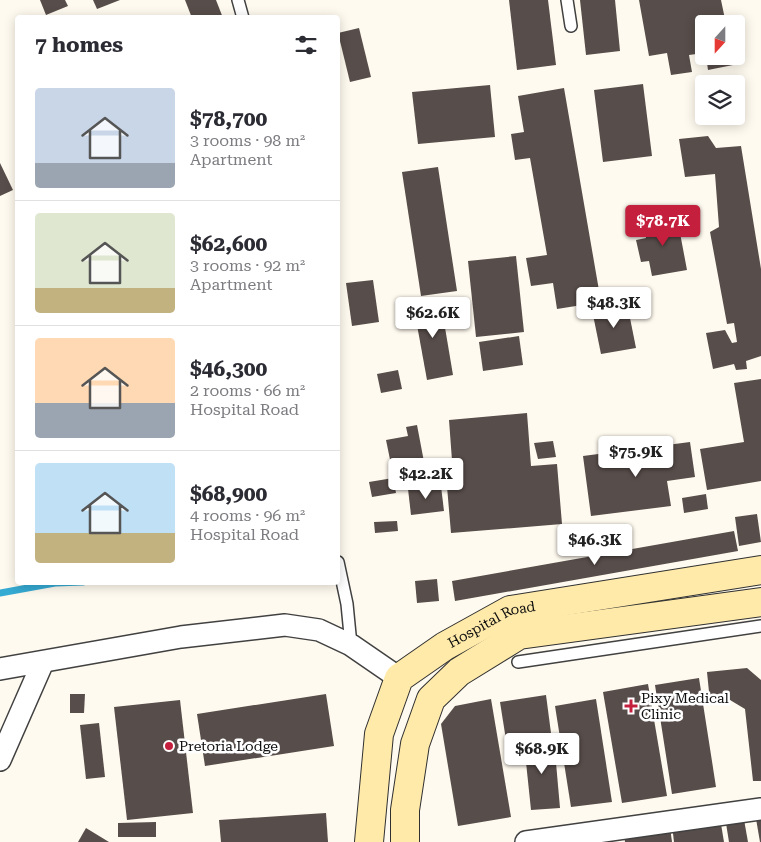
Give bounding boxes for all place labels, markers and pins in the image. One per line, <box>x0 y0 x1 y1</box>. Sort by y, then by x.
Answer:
pin: $78.7K <box>622 204 704 247</box>
pin: $48.3K <box>573 286 655 329</box>
pin: $62.6K <box>392 296 474 339</box>
pin: $75.9K <box>595 436 677 478</box>
pin: $42.2K <box>385 458 467 500</box>
pin: $46.3K <box>554 524 636 566</box>
place label: Pixy Medical Clinic <box>641 690 730 722</box>
marker: Pixy Medical Clinic <box>625 700 637 712</box>
pin: $68.9K <box>501 732 583 775</box>
place label: Pretoria Lodge <box>179 738 278 754</box>
marker: Pretoria Lodge <box>163 740 175 752</box>

